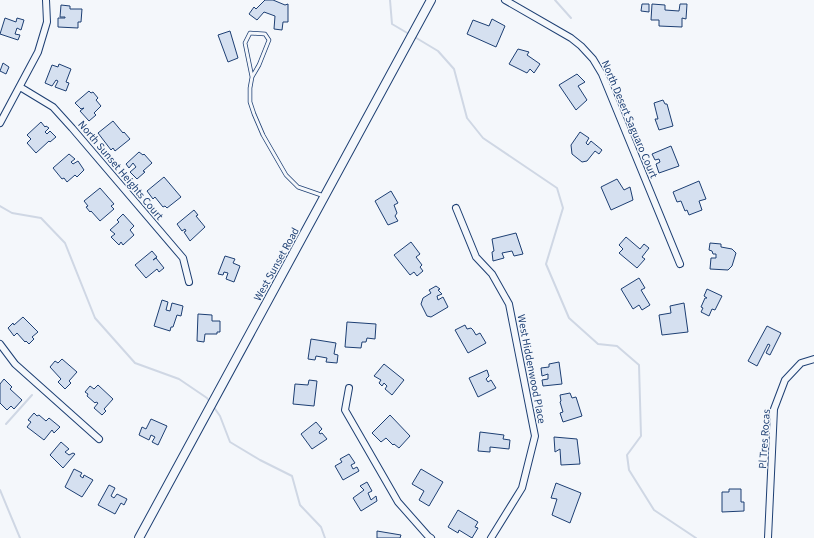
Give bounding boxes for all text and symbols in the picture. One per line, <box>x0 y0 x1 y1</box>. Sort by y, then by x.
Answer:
street label: North Desert Saguaro Court <box>598 58 661 181</box>
street label: North Sunset Heights Court <box>75 117 167 223</box>
street label: West Sunset Road <box>250 225 303 304</box>
street label: West Hiddenwood Place <box>514 313 550 425</box>
street label: Pl Tres Rocas <box>755 408 774 469</box>

